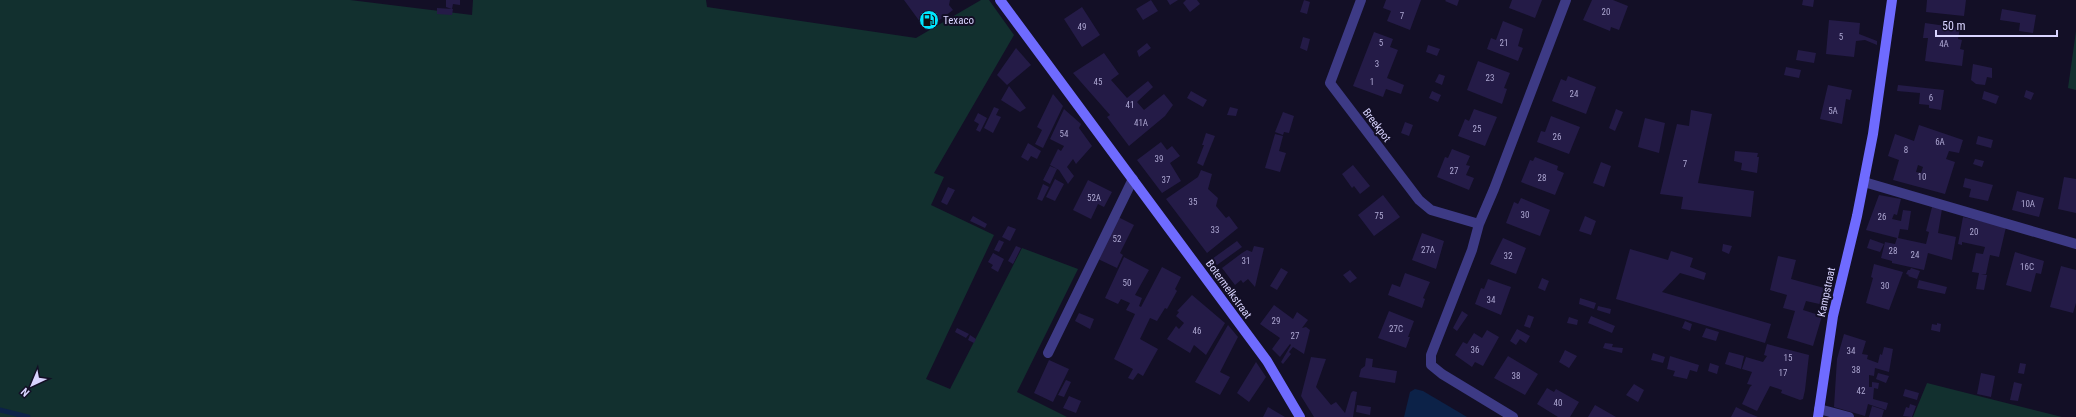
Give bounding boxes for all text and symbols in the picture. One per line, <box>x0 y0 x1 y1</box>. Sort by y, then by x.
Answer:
house number: 20 <box>1602 7 1610 17</box>
fuel station icon: Texaco <box>918 9 940 31</box>
house number: 7 <box>1400 11 1405 21</box>
scale bar <box>1936 12 2057 38</box>
place label: Texaco <box>943 14 975 27</box>
text: 50 m <box>1942 19 1966 33</box>
house number: 49 <box>1078 22 1086 32</box>
house number: 5 <box>1839 32 1844 42</box>
house number: 5 <box>1379 38 1384 48</box>
house number: 21 <box>1500 38 1508 48</box>
house number: 4A <box>1939 39 1949 49</box>
house number: 3 <box>1375 59 1379 69</box>
house number: 23 <box>1486 73 1494 83</box>
house number: 45 <box>1094 77 1103 87</box>
house number: 1 <box>1370 77 1374 87</box>
house number: 24 <box>1570 89 1579 99</box>
house number: 6 <box>1929 93 1933 103</box>
house number: 41 <box>1126 100 1134 110</box>
street label: Breekpot <box>1360 106 1393 145</box>
house number: 5A <box>1828 106 1838 116</box>
house number: 41A <box>1134 118 1148 128</box>
house number: 25 <box>1473 124 1482 134</box>
house number: 54 <box>1060 129 1069 139</box>
house number: 26 <box>1553 132 1561 142</box>
house number: 6A <box>1935 137 1945 147</box>
house number: 8 <box>1904 145 1908 155</box>
house number: 39 <box>1155 154 1163 164</box>
house number: 7 <box>1683 159 1688 169</box>
house number: 27 <box>1450 166 1459 176</box>
house number: 10 <box>1918 172 1926 182</box>
house number: 28 <box>1538 173 1546 183</box>
house number: 37 <box>1162 175 1171 185</box>
house number: 52A <box>1087 193 1101 203</box>
house number: 35 <box>1189 197 1198 207</box>
house number: 10A <box>2021 199 2035 209</box>
house number: 30 <box>1521 210 1529 220</box>
house number: 75 <box>1375 211 1384 221</box>
house number: 26 <box>1878 212 1886 222</box>
house number: 33 <box>1211 225 1219 235</box>
house number: 20 <box>1970 227 1978 237</box>
house number: 52 <box>1113 234 1122 244</box>
house number: 27A <box>1421 245 1435 255</box>
house number: 28 <box>1889 246 1897 256</box>
house number: 24 <box>1911 250 1920 260</box>
house number: 32 <box>1504 251 1513 261</box>
house number: 31 <box>1242 256 1250 266</box>
street label: Botermelkstraat <box>1203 257 1254 321</box>
house number: 16C <box>2020 262 2034 272</box>
street label: Kampstraat <box>1815 266 1838 318</box>
house number: 50 <box>1123 278 1131 288</box>
house number: 30 <box>1881 281 1889 291</box>
house number: 34 <box>1487 295 1496 305</box>
house number: 29 <box>1272 316 1280 326</box>
house number: 27C <box>1389 324 1403 334</box>
house number: 46 <box>1193 326 1201 336</box>
house number: 27 <box>1291 331 1300 341</box>
house number: 36 <box>1471 345 1479 355</box>
house number: 34 <box>1847 346 1856 356</box>
house number: 15 <box>1784 353 1793 363</box>
north arrow <box>12 365 52 405</box>
house number: 38 <box>1852 365 1860 375</box>
house number: 17 <box>1779 368 1788 378</box>
house number: 38 <box>1512 371 1520 381</box>
text: N <box>18 385 32 399</box>
house number: 42 <box>1857 386 1866 396</box>
house number: 40 <box>1554 398 1562 408</box>

